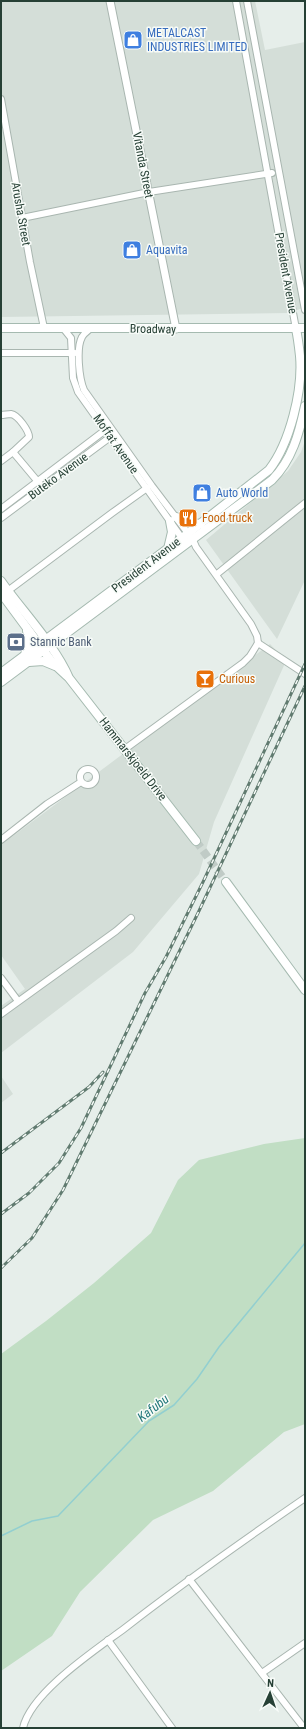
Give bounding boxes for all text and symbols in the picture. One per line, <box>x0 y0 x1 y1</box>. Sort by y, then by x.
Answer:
place label: METALCAST INDUSTRIES LIMITED <box>147 26 248 54</box>
shop icon: METALCAST INDUSTRIES LIMITED <box>122 29 144 51</box>
street label: Vitanda Street <box>130 131 156 200</box>
street label: Arusha Street <box>9 181 34 247</box>
street label: President Avenue <box>272 231 300 315</box>
shop icon: Aquavita <box>121 239 143 261</box>
place label: Aquavita <box>146 243 188 257</box>
street label: Broadway <box>130 322 176 336</box>
street label: Moffat Avenue <box>90 412 142 477</box>
street label: Buteko Avenue <box>25 449 91 502</box>
shop icon: Auto World <box>191 482 213 504</box>
place label: Auto World <box>216 486 268 500</box>
restaurant icon: Food truck <box>177 507 199 529</box>
place label: Food truck <box>202 511 253 525</box>
street label: President Avenue <box>109 534 183 595</box>
bank icon: Stannic Bank <box>5 631 27 653</box>
place label: Stannic Bank <box>30 635 92 649</box>
bar icon: Curious <box>194 668 216 690</box>
place label: Curious <box>219 672 255 686</box>
street label: Hammarskjoeld Drive <box>96 715 170 804</box>
water label: Kafubu <box>134 1391 172 1425</box>
north arrow <box>250 1673 290 1713</box>
text: N <box>267 1677 274 1690</box>

